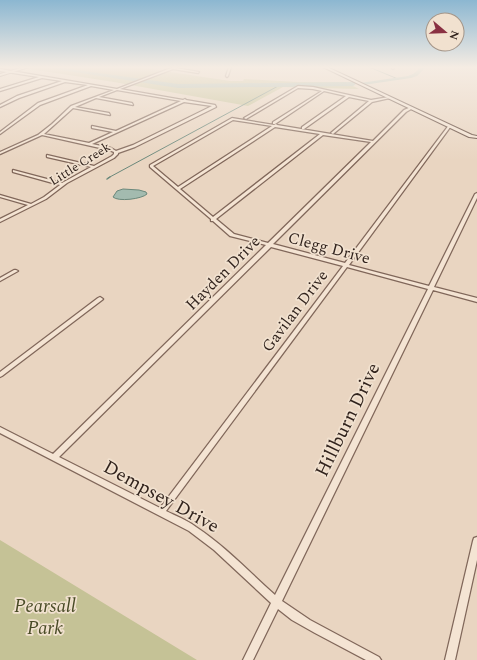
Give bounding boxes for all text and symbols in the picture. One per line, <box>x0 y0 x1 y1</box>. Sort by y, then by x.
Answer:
north arrow <box>425 12 465 52</box>
text: N <box>444 28 463 42</box>
street label: Little Creek <box>45 137 115 191</box>
street label: Clegg Drive <box>285 225 373 271</box>
street label: Hayden Drive <box>180 230 266 316</box>
street label: Gavilan Drive <box>256 265 334 357</box>
street label: Hillburn Drive <box>308 358 388 482</box>
street label: Dempsey Drive <box>98 453 224 541</box>
park label: Pearsall Park <box>14 592 76 643</box>

